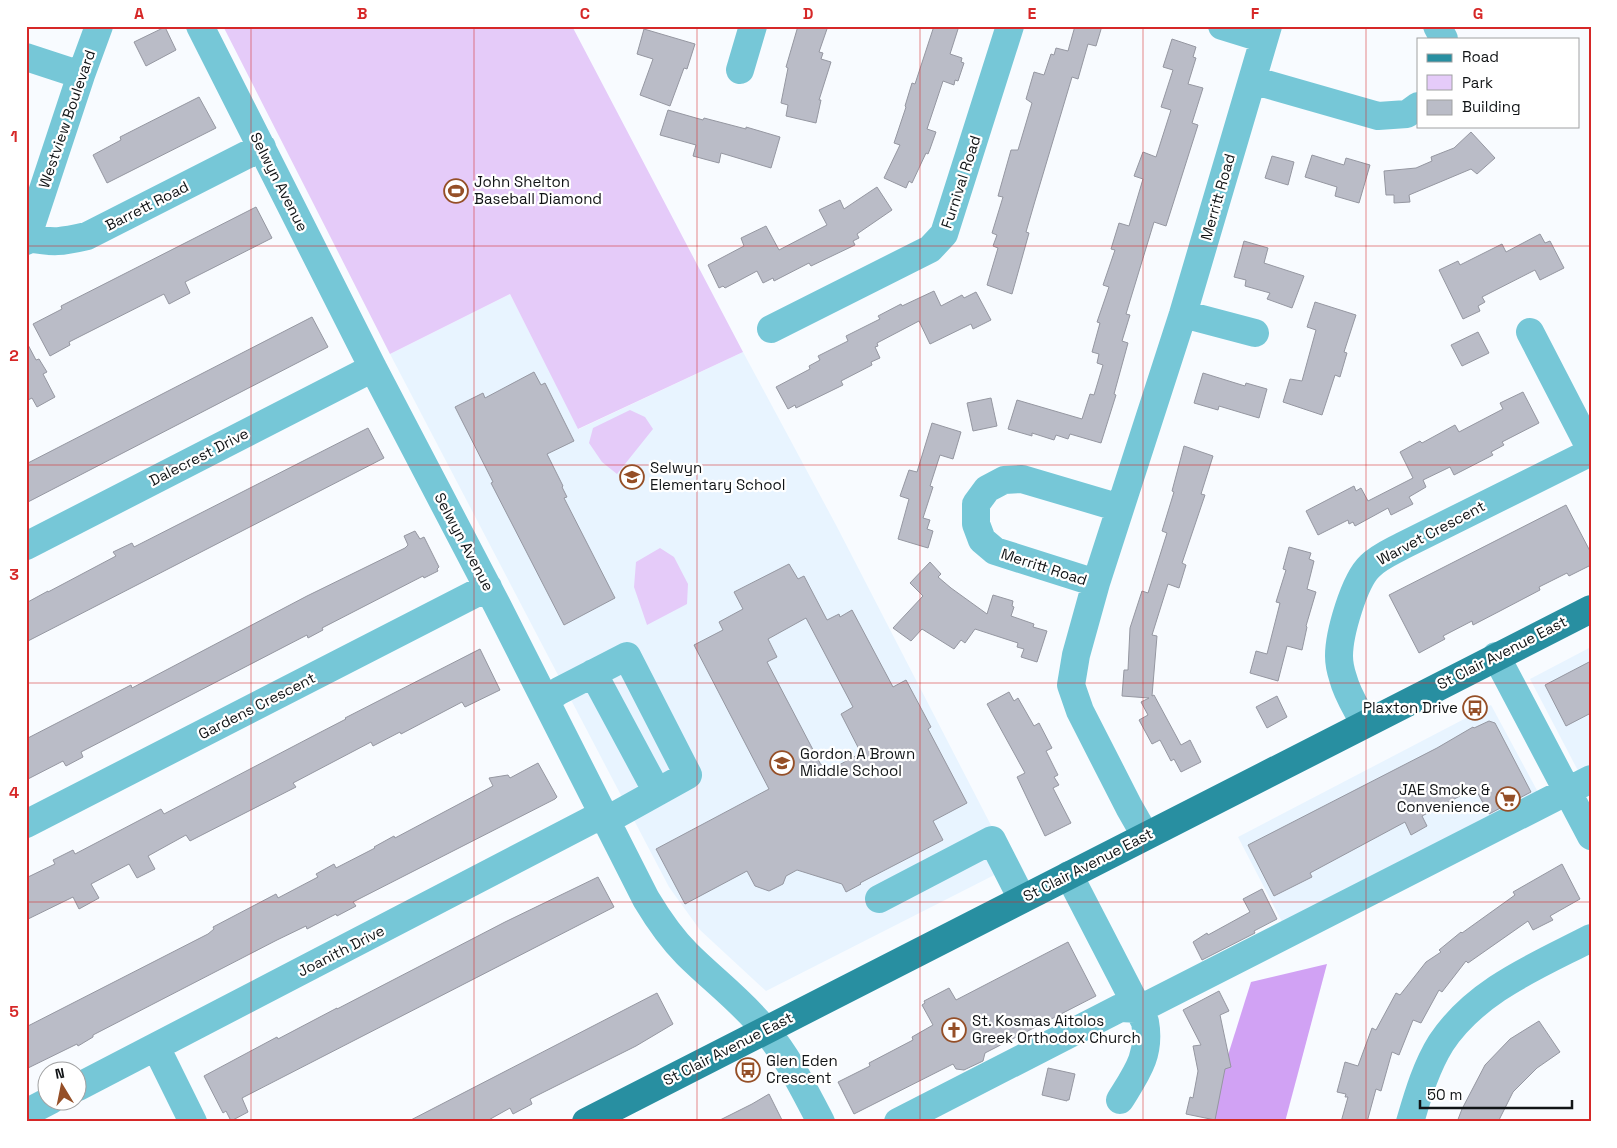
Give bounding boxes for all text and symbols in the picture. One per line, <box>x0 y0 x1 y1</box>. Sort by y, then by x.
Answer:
text: A <box>134 3 144 24</box>
text: B <box>357 3 367 24</box>
text: C <box>580 3 590 24</box>
text: D <box>803 3 813 24</box>
text: E <box>1028 3 1037 24</box>
text: F <box>1251 3 1260 24</box>
text: G <box>1473 3 1483 24</box>
legend <box>1417 38 1580 128</box>
street label: Westview Boulevard <box>34 47 99 190</box>
text: Road <box>1462 47 1499 66</box>
text: Park <box>1462 73 1493 92</box>
text: Building <box>1462 97 1521 116</box>
text: 1 <box>10 126 18 147</box>
street label: Selwyn Avenue <box>246 129 313 235</box>
street label: Furnival Road <box>937 133 984 231</box>
street label: Merritt Road <box>1196 151 1239 242</box>
place label: John Shelton Baseball Diamond <box>474 172 602 208</box>
street label: Barrett Road <box>102 176 192 235</box>
sports icon: John Shelton Baseball Diamond <box>443 178 469 204</box>
text: 2 <box>9 345 19 366</box>
street label: Dalecrest Drive <box>146 423 252 490</box>
place label: Selwyn Elementary School <box>650 458 786 494</box>
school or university icon: Selwyn Elementary School <box>619 464 645 490</box>
street label: Selwyn Avenue <box>431 489 498 594</box>
street label: Warvet Crescent <box>1373 496 1488 569</box>
street label: Merritt Road <box>999 544 1090 589</box>
text: 3 <box>9 564 19 585</box>
street label: St Clair Avenue East <box>1434 612 1570 694</box>
street label: Gardens Crescent <box>195 668 319 743</box>
bus stop icon: Plaxton Drive <box>1462 695 1488 721</box>
place label: Plaxton Drive <box>1363 698 1458 717</box>
place label: Gordon A Brown Middle School <box>800 744 915 780</box>
school or university icon: Gordon A Brown Middle School <box>769 750 795 776</box>
place label: JAE Smoke & Convenience <box>1397 780 1490 816</box>
text: 4 <box>9 782 19 803</box>
supermarket icon: JAE Smoke & Convenience <box>1495 786 1521 812</box>
street label: St Clair Avenue East <box>1020 824 1156 906</box>
street label: Joanith Drive <box>294 920 388 981</box>
text: 5 <box>9 1001 19 1022</box>
street label: St Clair Avenue East <box>660 1008 796 1090</box>
place label: St. Kosmas Aitolos Greek Orthodox Church <box>972 1011 1141 1047</box>
church icon: St. Kosmas Aitolos Greek Orthodox Church <box>941 1017 967 1043</box>
place label: Glen Eden Crescent <box>766 1051 838 1087</box>
bus stop icon: Glen Eden Crescent <box>735 1057 761 1083</box>
north arrow <box>38 1060 88 1110</box>
text: N <box>54 1064 66 1083</box>
scale bar <box>1420 1078 1572 1110</box>
text: 50 m <box>1427 1085 1462 1104</box>

